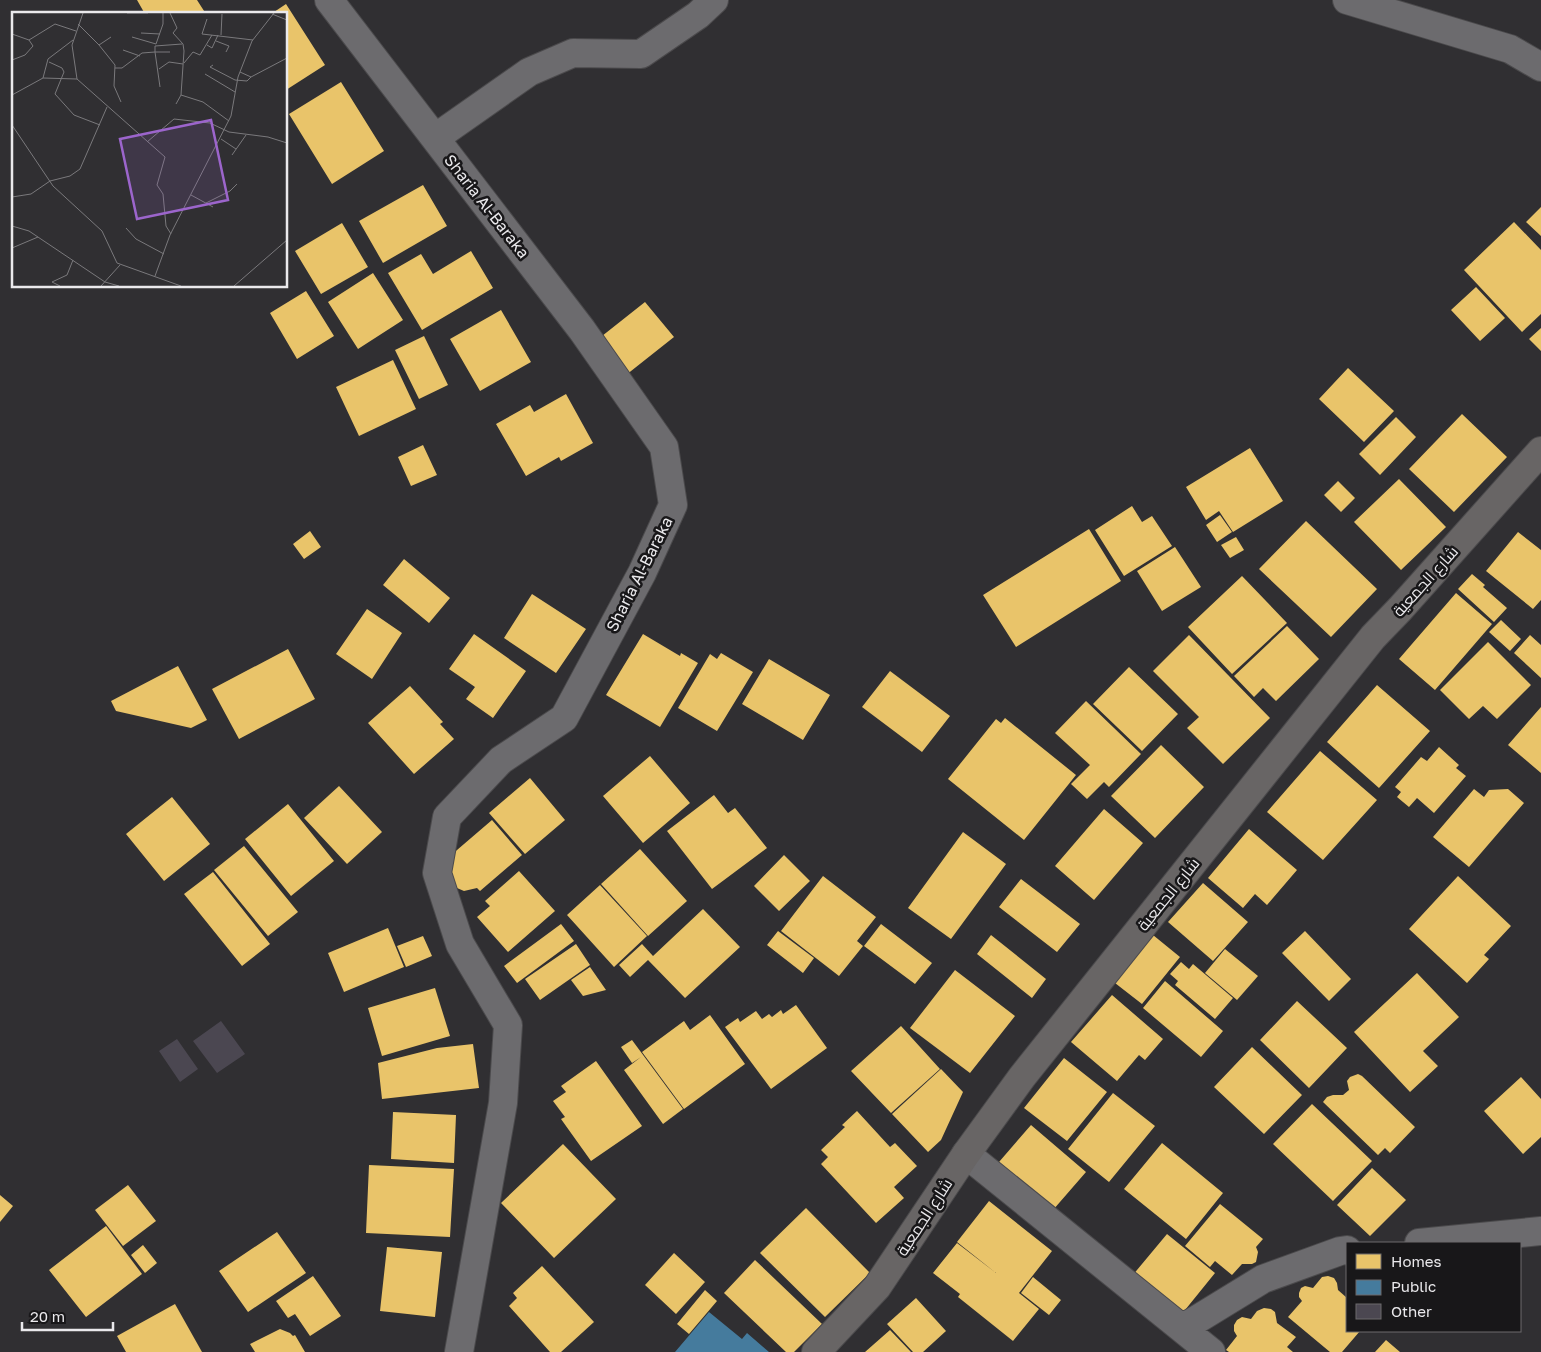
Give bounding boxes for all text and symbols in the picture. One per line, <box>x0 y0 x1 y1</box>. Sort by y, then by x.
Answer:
inset map <box>12 12 288 288</box>
street label: Sharia Al-Baraka <box>440 150 534 262</box>
street label: Sharia Al-Baraka <box>601 513 677 635</box>
street label: شارع الجمعية <box>1388 542 1463 622</box>
street label: شارع الجمعية <box>1132 853 1205 936</box>
street label: شارع الجمعية <box>892 1175 958 1261</box>
legend <box>1346 1242 1521 1332</box>
text: Homes <box>1391 1252 1441 1270</box>
text: Public <box>1391 1277 1436 1295</box>
scale bar <box>22 1300 114 1332</box>
text: Other <box>1391 1302 1432 1320</box>
text: 20 m <box>30 1307 65 1325</box>

